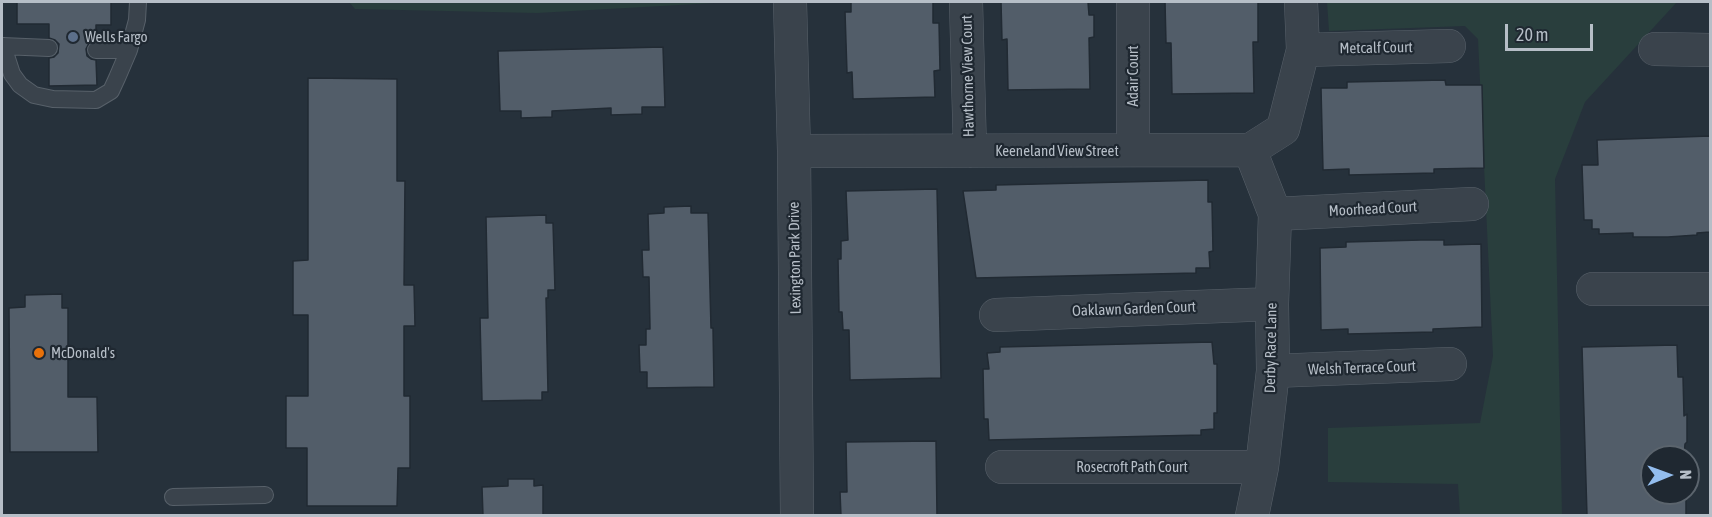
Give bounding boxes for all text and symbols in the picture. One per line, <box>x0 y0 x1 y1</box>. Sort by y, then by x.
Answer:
scale bar <box>1508 12 1596 50</box>
street label: Hawthorne View Court <box>958 15 978 137</box>
text: 20 m <box>1516 24 1548 45</box>
place label: Wells Fargo <box>85 28 147 46</box>
marker: Wells Fargo <box>66 30 80 44</box>
street label: Metcalf Court <box>1339 38 1413 58</box>
street label: Adair Court <box>1124 45 1142 107</box>
street label: Keeneland View Street <box>995 142 1119 160</box>
street label: Moorhead Court <box>1328 198 1418 220</box>
street label: Lexington Park Drive <box>785 202 805 314</box>
street label: Oaklawn Garden Court <box>1072 298 1196 320</box>
street label: Derby Race Lane <box>1261 303 1281 393</box>
place label: McDonald's <box>51 344 115 362</box>
marker: McDonald's <box>32 346 46 360</box>
street label: Welsh Terrace Court <box>1308 357 1416 379</box>
north arrow <box>1640 445 1700 505</box>
street label: Rosecroft Path Court <box>1076 458 1188 476</box>
text: N <box>1677 470 1695 480</box>

